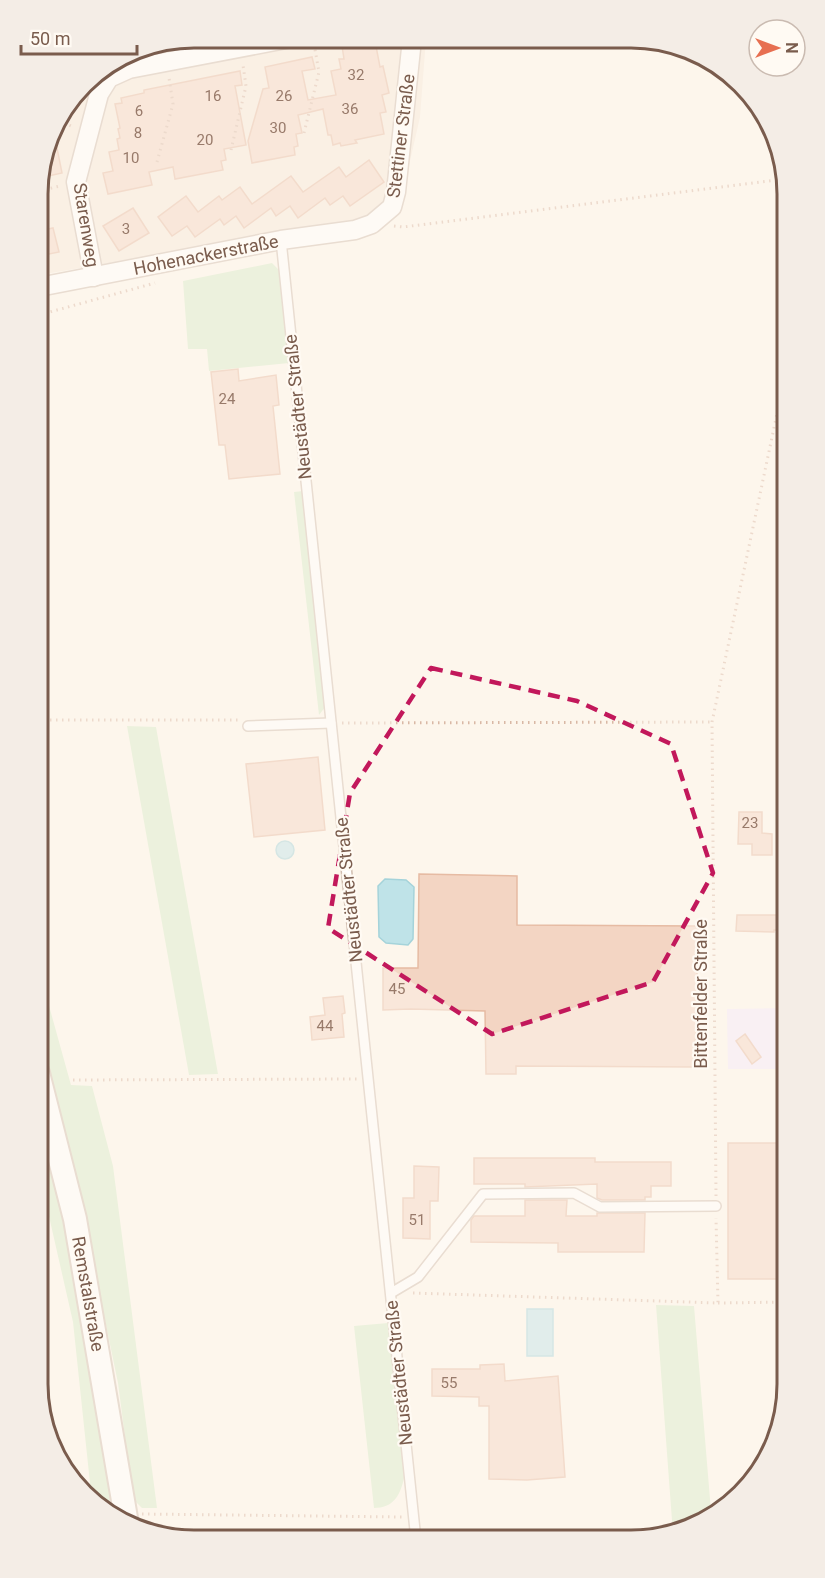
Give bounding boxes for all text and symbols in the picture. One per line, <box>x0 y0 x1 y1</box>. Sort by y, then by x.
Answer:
scale bar <box>21 18 136 56</box>
north arrow <box>747 18 807 78</box>
text: 50 m <box>30 28 70 49</box>
text: N <box>782 42 801 54</box>
house number: 32 <box>348 66 364 84</box>
street label: Stettiner Straße <box>382 73 419 199</box>
house number: 16 <box>205 87 221 105</box>
house number: 26 <box>276 87 292 105</box>
house number: 36 <box>342 100 358 118</box>
house number: 6 <box>135 102 143 120</box>
house number: 30 <box>270 119 286 137</box>
house number: 8 <box>134 124 142 142</box>
house number: 20 <box>197 131 213 149</box>
house number: 10 <box>123 149 139 167</box>
street label: Starenweg <box>69 181 104 269</box>
house number: 3 <box>122 220 130 238</box>
street label: Hohenackerstraße <box>132 230 280 279</box>
street label: Neustädter Straße <box>279 333 316 481</box>
house number: 24 <box>219 390 236 408</box>
house number: 23 <box>742 814 758 832</box>
street label: Neustädter Straße <box>330 816 367 964</box>
street label: Bittenfelder Straße <box>690 919 711 1069</box>
house number: 45 <box>389 980 405 998</box>
house number: 44 <box>317 1017 334 1035</box>
house number: 51 <box>409 1211 425 1229</box>
street label: Remstalstraße <box>68 1235 109 1353</box>
street label: Neustädter Straße <box>380 1299 417 1447</box>
house number: 55 <box>441 1374 457 1392</box>

